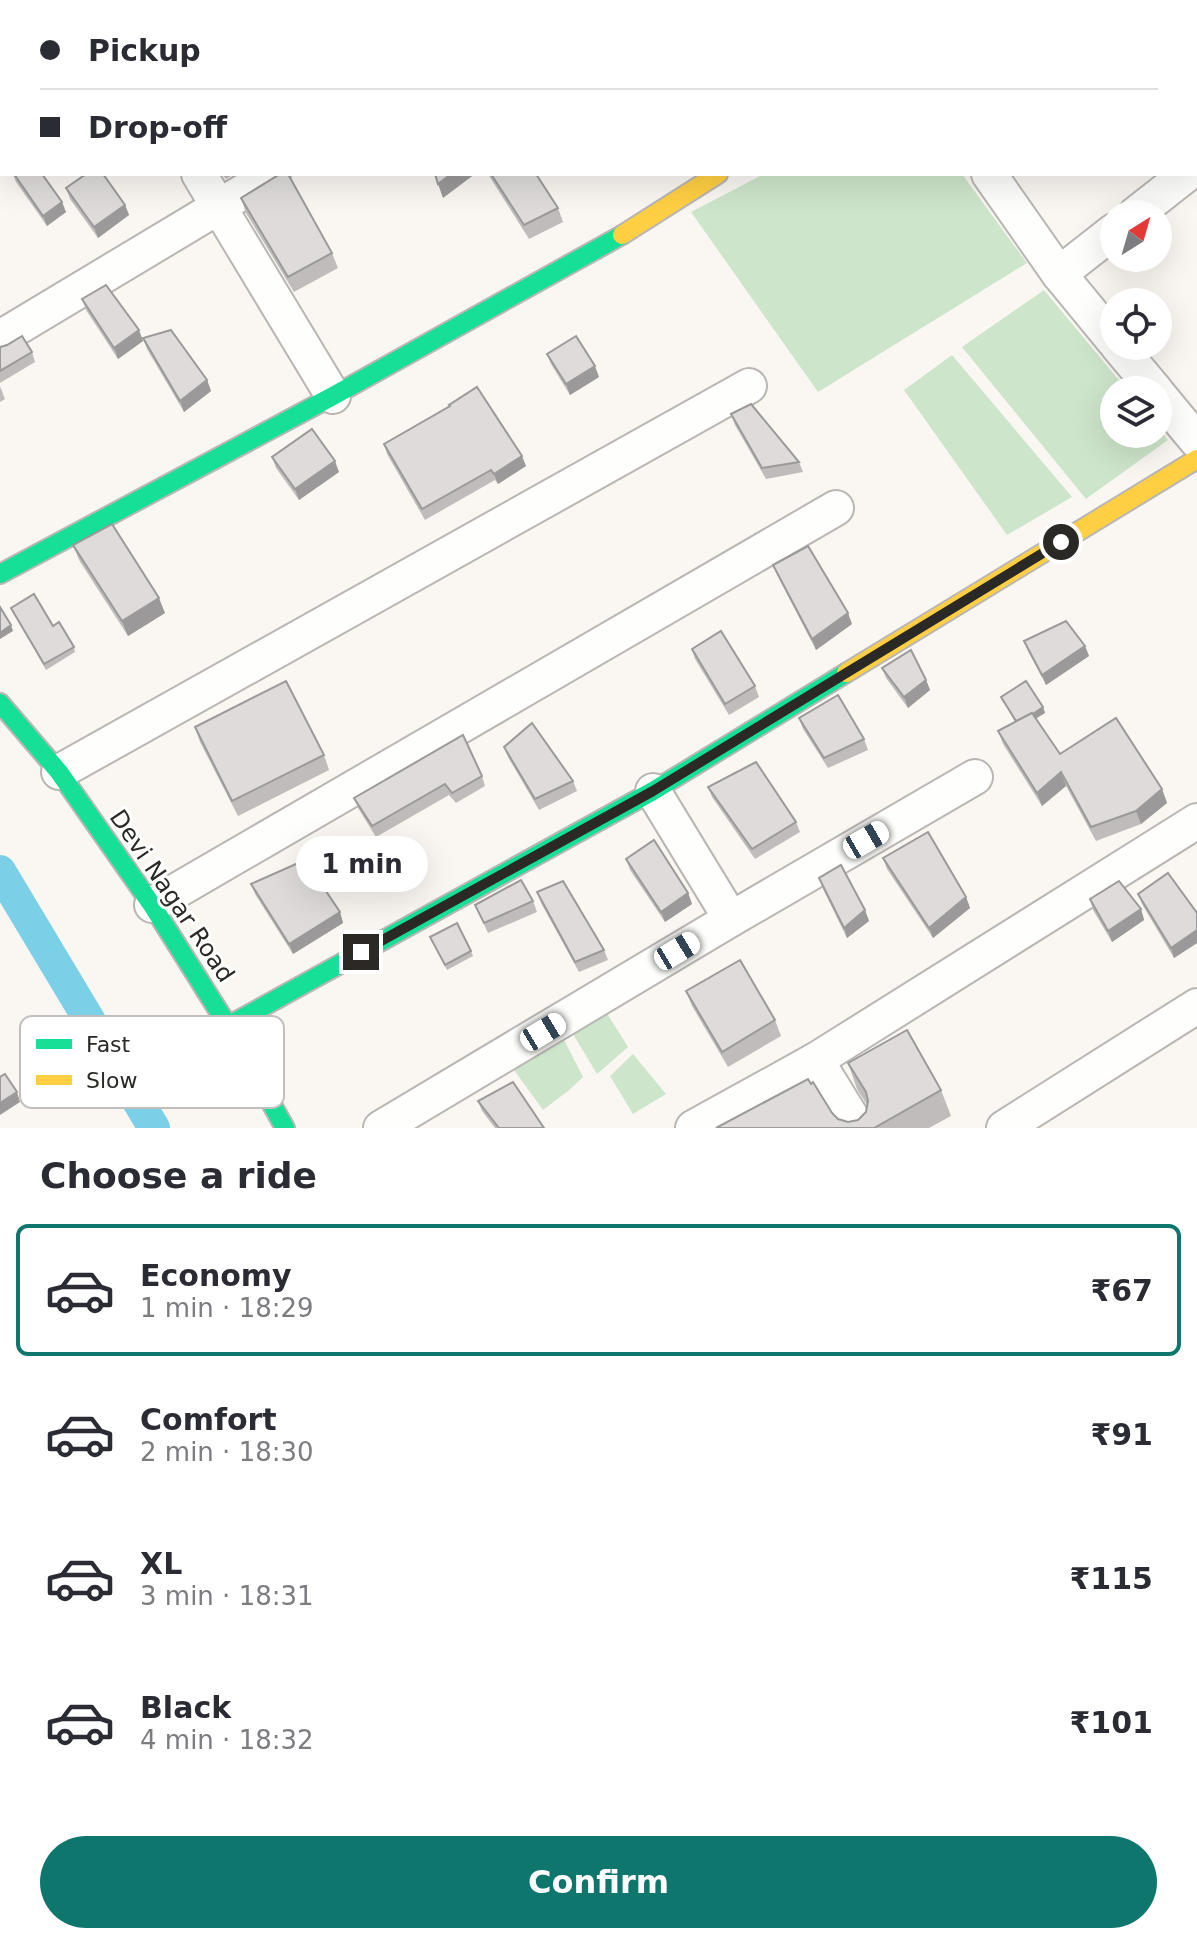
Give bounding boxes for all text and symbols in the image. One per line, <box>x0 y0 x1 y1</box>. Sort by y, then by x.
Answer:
text: Pickup <box>88 33 201 68</box>
text: Drop-off <box>88 110 227 145</box>
north arrow <box>1100 200 1172 272</box>
map controls <box>1100 200 1172 448</box>
button: locate <box>1100 288 1172 360</box>
button: layers <box>1100 376 1172 448</box>
route start <box>1043 524 1079 560</box>
street label: Devi Nagar Road <box>104 804 240 988</box>
car <box>839 818 893 862</box>
callout: 1 min <box>295 836 427 892</box>
text: 1 min <box>321 849 403 879</box>
car <box>650 928 704 974</box>
route end <box>343 934 379 970</box>
car <box>516 1009 570 1055</box>
legend <box>20 1016 284 1108</box>
text: Fast <box>86 1032 131 1057</box>
text: Slow <box>86 1068 138 1093</box>
text: Choose a ride <box>40 1155 317 1196</box>
icon: car <box>44 1254 116 1326</box>
text: Economy <box>140 1258 292 1293</box>
text: ₹67 <box>1090 1273 1153 1308</box>
text: 1 min · 18:29 <box>140 1293 314 1323</box>
icon: car <box>44 1398 116 1470</box>
text: Comfort <box>140 1402 277 1437</box>
text: ₹91 <box>1090 1417 1153 1452</box>
text: 2 min · 18:30 <box>140 1437 314 1467</box>
icon: car <box>44 1542 116 1614</box>
text: XL <box>140 1546 182 1581</box>
text: ₹115 <box>1070 1561 1153 1596</box>
text: 3 min · 18:31 <box>140 1581 314 1611</box>
icon: car <box>44 1686 116 1758</box>
text: Black <box>140 1690 231 1725</box>
text: ₹101 <box>1070 1705 1153 1740</box>
text: 4 min · 18:32 <box>140 1725 314 1755</box>
button: Confirm <box>40 1836 1157 1928</box>

